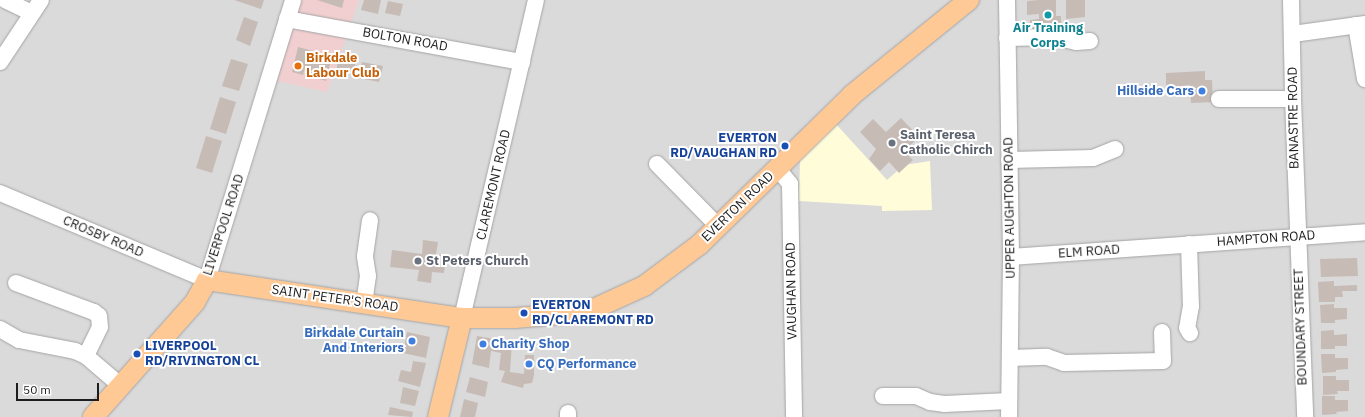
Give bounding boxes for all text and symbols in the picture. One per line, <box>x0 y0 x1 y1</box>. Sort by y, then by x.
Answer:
marker: Air Training Corps <box>1043 10 1053 20</box>
place label: Air Training Corps <box>1013 21 1083 52</box>
street label: BOLTON ROAD <box>361 25 449 55</box>
place label: Birkdale Labour Club <box>306 51 380 82</box>
marker: Birkdale Labour Club <box>293 61 303 71</box>
street label: BANASTRE ROAD <box>1285 67 1303 169</box>
place label: Hillside Cars <box>1117 83 1194 99</box>
marker: Hillside Cars <box>1197 86 1207 96</box>
street label: CLAREMONT ROAD <box>474 128 514 242</box>
place label: Saint Teresa Catholic Chirch <box>900 128 993 159</box>
place label: EVERTON RD/VAUGHAN RD <box>670 131 777 162</box>
street label: UPPER AUGHTON ROAD <box>1001 137 1019 279</box>
marker: Saint Teresa Catholic Chirch <box>887 138 897 148</box>
marker: EVERTON RD/VAUGHAN RD <box>780 141 790 151</box>
street label: EVERTON ROAD <box>699 169 777 245</box>
street label: LIVERPOOL ROAD <box>200 172 248 278</box>
street label: CROSBY ROAD <box>60 213 146 261</box>
street label: HAMPTON ROAD <box>1216 228 1316 250</box>
street label: VAUGHAN ROAD <box>783 242 801 340</box>
street label: ELM ROAD <box>1058 242 1120 262</box>
place label: St Peters Church <box>426 253 528 269</box>
marker: St Peters Church <box>413 256 423 266</box>
street label: BOUNDARY STREET <box>1291 268 1311 386</box>
street label: SAINT PETER'S ROAD <box>271 282 399 316</box>
place label: EVERTON RD/CLAREMONT RD <box>532 298 654 329</box>
marker: EVERTON RD/CLAREMONT RD <box>519 308 529 318</box>
place label: Birkdale Curtain And Interiors <box>304 326 404 357</box>
marker: Birkdale Curtain And Interiors <box>407 336 417 346</box>
place label: Charity Shop <box>491 336 570 352</box>
place label: LIVERPOOL RD/RIVINGTON CL <box>145 339 259 370</box>
marker: Charity Shop <box>478 339 488 349</box>
marker: LIVERPOOL RD/RIVINGTON CL <box>132 349 142 359</box>
place label: CQ Performance <box>537 356 637 372</box>
marker: CQ Performance <box>524 359 534 369</box>
scale bar <box>18 375 101 401</box>
text: 50 m <box>23 382 51 397</box>

